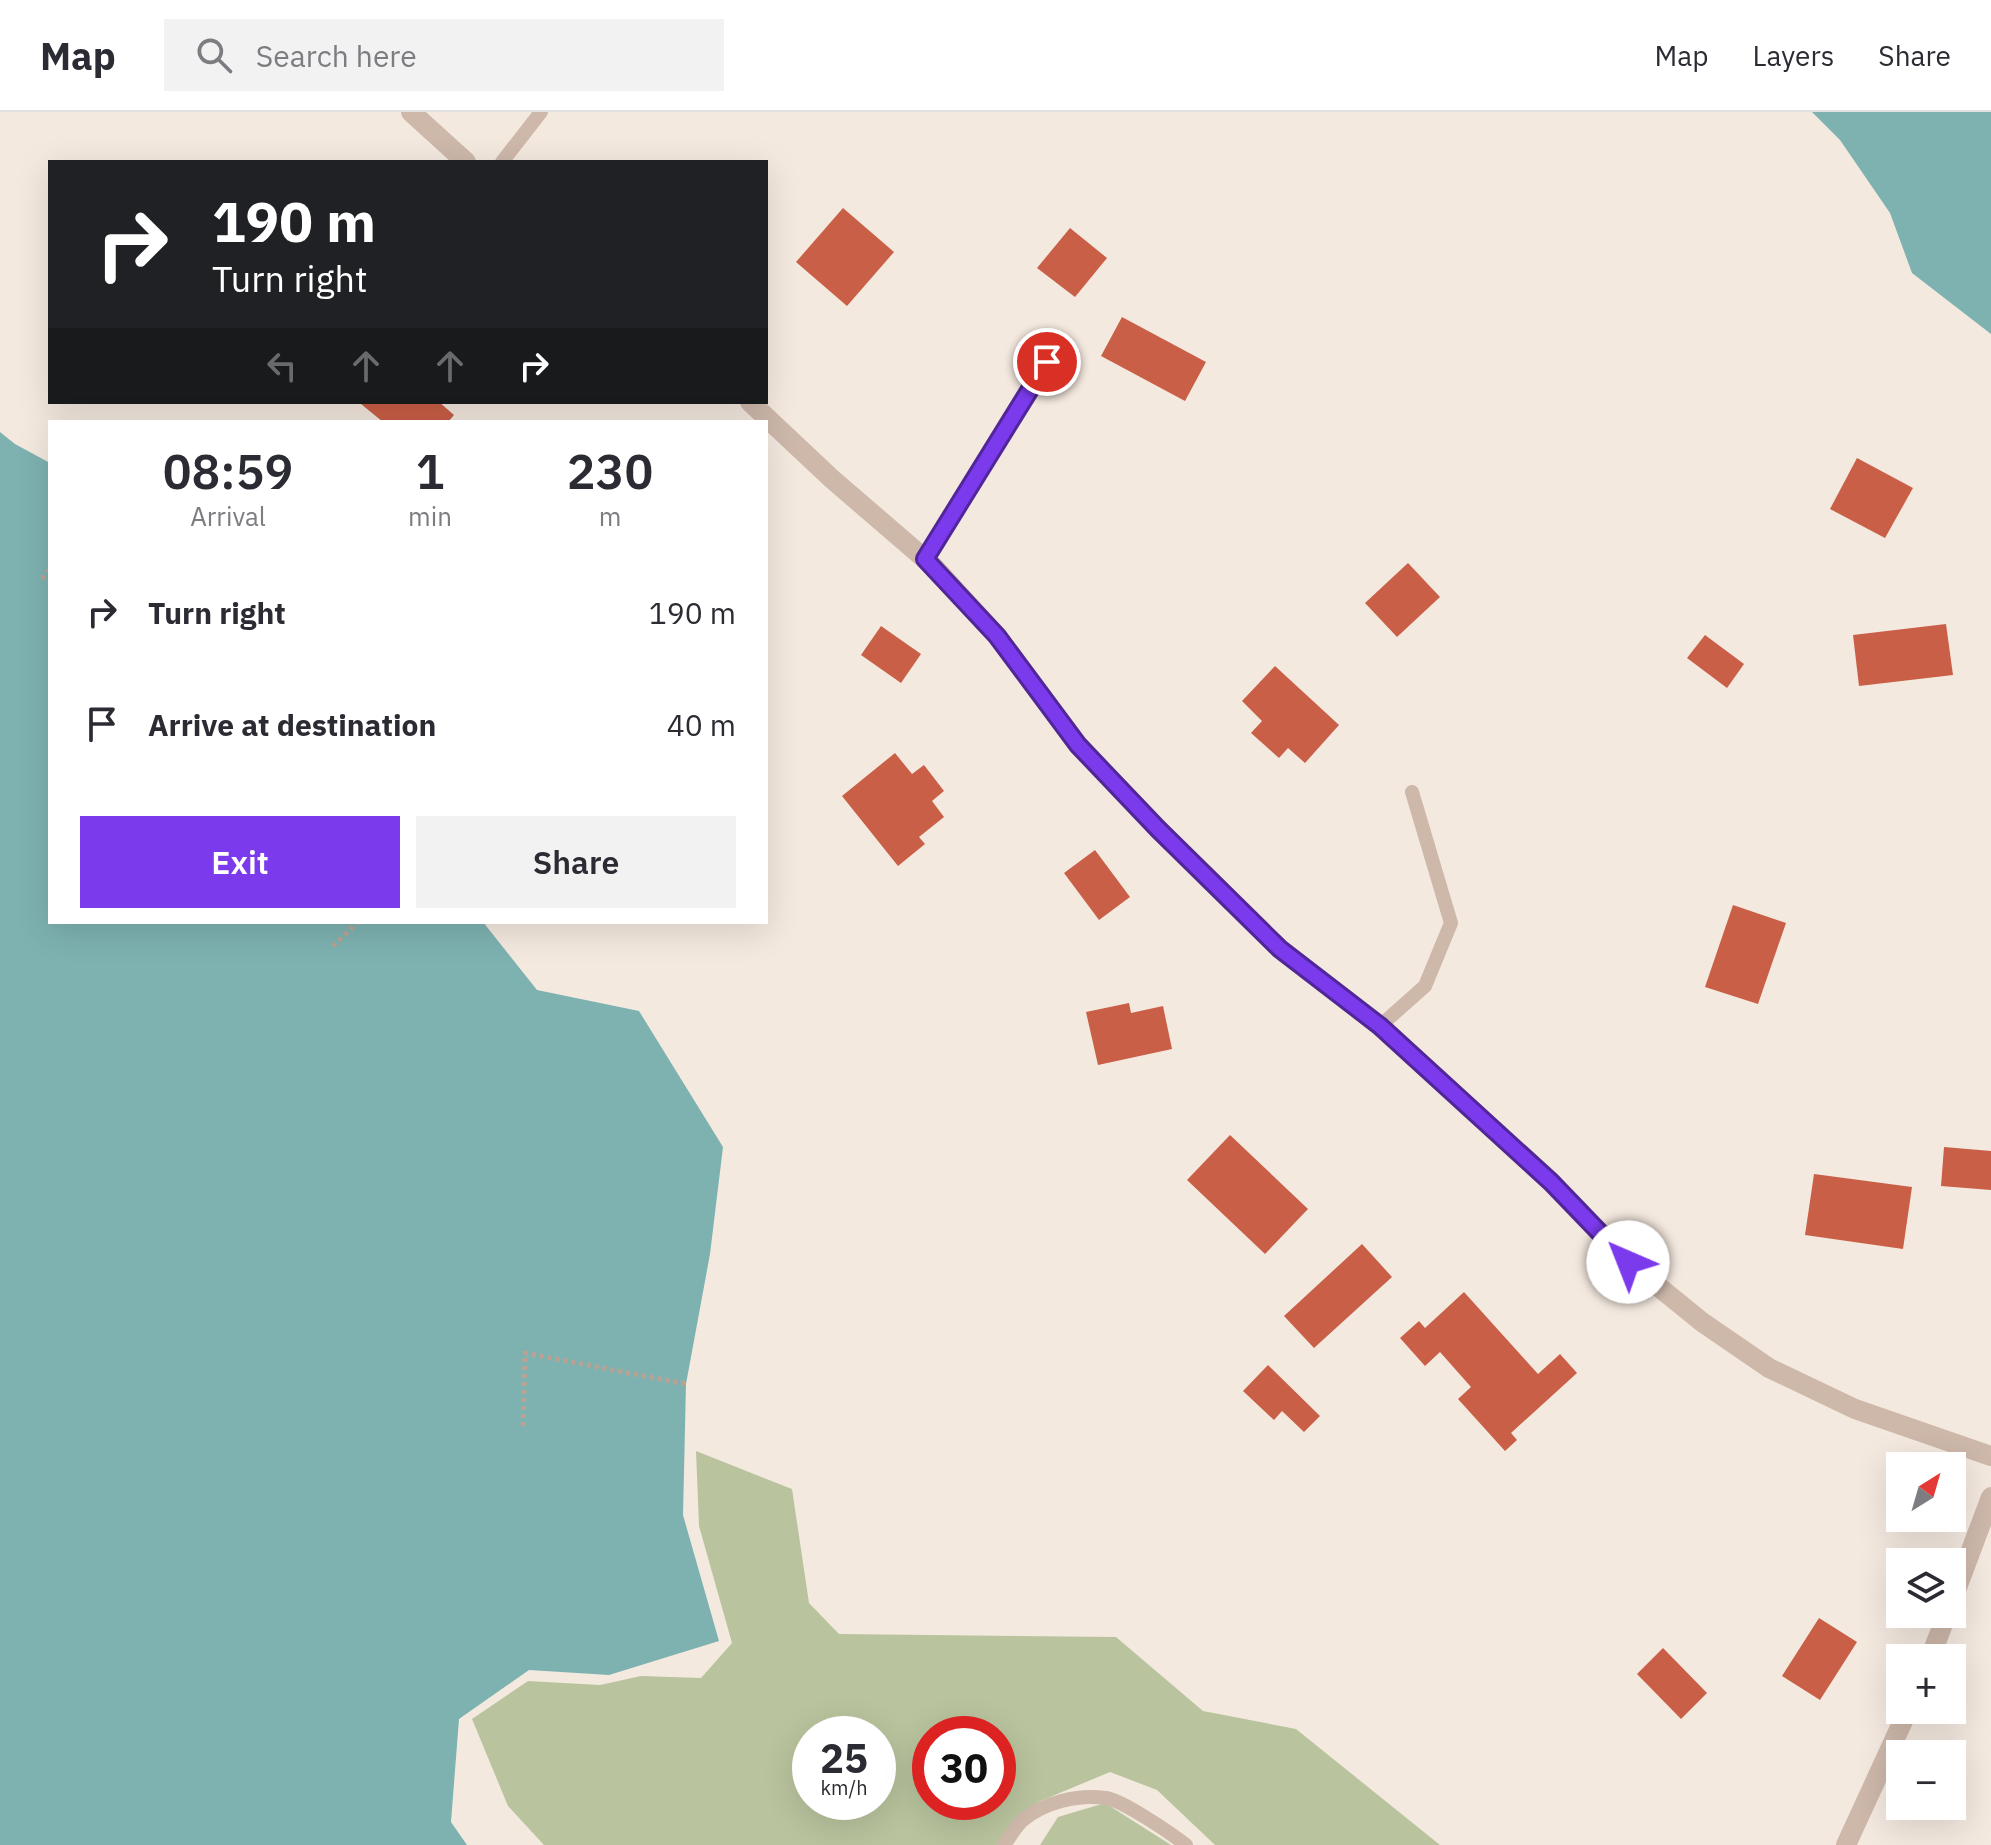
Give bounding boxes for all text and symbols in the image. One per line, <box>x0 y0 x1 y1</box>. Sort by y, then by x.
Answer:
search box <box>164 19 724 91</box>
text: Map <box>40 31 116 80</box>
icon: search <box>192 33 236 77</box>
text: Search here <box>256 36 417 75</box>
text: Map <box>1654 37 1708 74</box>
text: Layers <box>1752 37 1834 74</box>
text: Share <box>1878 37 1951 74</box>
text: 190 m <box>212 185 376 257</box>
icon: right <box>80 192 184 296</box>
text: Turn right <box>212 255 368 302</box>
pin <box>1013 328 1081 396</box>
icon: arrive <box>1025 340 1069 384</box>
icon: left <box>260 344 304 388</box>
icon: ahead <box>344 344 388 388</box>
icon: ahead <box>428 344 472 388</box>
icon: right <box>512 344 556 388</box>
text: 08:59 <box>163 440 293 502</box>
text: 1 <box>416 440 444 502</box>
text: 230 <box>567 440 653 502</box>
text: Arrival <box>190 499 266 533</box>
text: min <box>408 499 452 533</box>
text: m <box>599 499 621 533</box>
icon: right <box>80 590 124 634</box>
text: Turn right <box>148 593 286 632</box>
text: 190 m <box>649 593 736 632</box>
icon: arrive <box>80 702 124 746</box>
text: Arrive at destination <box>148 705 436 744</box>
text: 40 m <box>667 705 736 744</box>
button: Exit <box>80 816 400 908</box>
button: Share <box>416 816 736 908</box>
position arrow <box>1586 1220 1670 1304</box>
north arrow <box>1886 1452 1966 1532</box>
map controls <box>1886 1452 1966 1820</box>
button: layers <box>1886 1548 1966 1628</box>
button: + <box>1886 1644 1966 1724</box>
speed limit sign: 30 <box>912 1716 1016 1820</box>
text: 25 <box>820 1732 868 1784</box>
button: − <box>1886 1740 1966 1820</box>
text: km/h <box>820 1774 868 1801</box>

